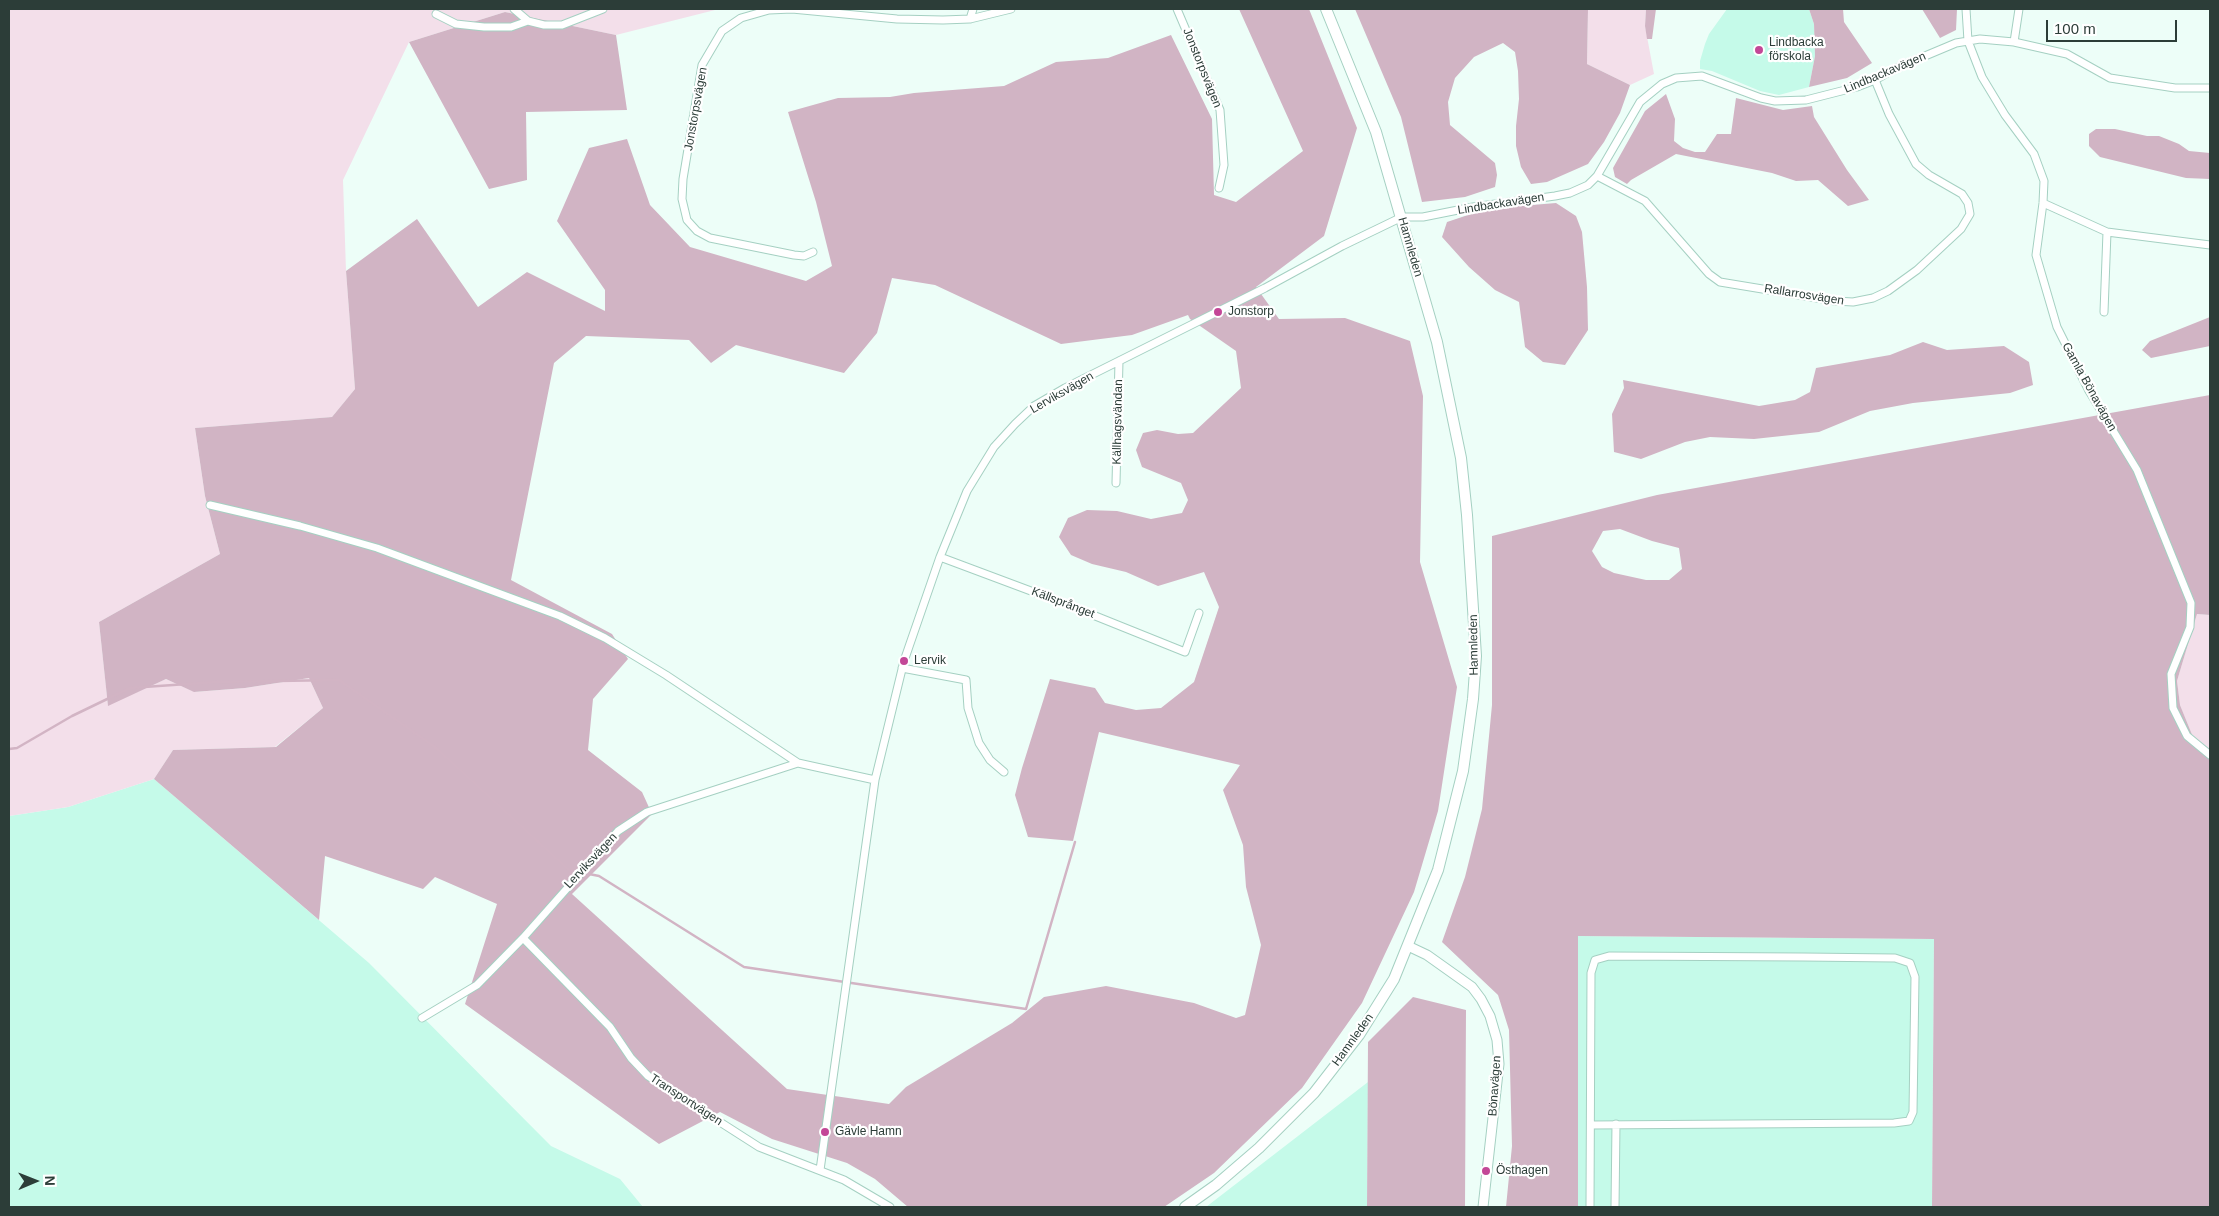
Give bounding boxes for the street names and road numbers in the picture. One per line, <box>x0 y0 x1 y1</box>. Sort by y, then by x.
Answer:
street label: Jonstorpsvägen <box>1179 26 1225 110</box>
street label: Lindbackavägen <box>1842 49 1928 97</box>
street label: Jonstorpsvägen <box>682 66 710 152</box>
street label: Lindbackavägen <box>1457 190 1545 218</box>
street label: Hamnleden <box>1395 216 1425 278</box>
street label: Rallarrosvägen <box>1763 282 1845 308</box>
street label: Gamla Bönavägen <box>2059 340 2119 434</box>
street label: Lerviksvägen <box>1028 369 1096 417</box>
street label: Källhagsvändan <box>1110 379 1126 465</box>
street label: Källsprånget <box>1029 584 1097 622</box>
street label: Hamnleden <box>1466 614 1482 676</box>
street label: Lerviksvägen <box>562 830 620 892</box>
street label: Hamnleden <box>1329 1011 1377 1069</box>
street label: Bönavägen <box>1486 1055 1504 1117</box>
street label: Transportvägen <box>647 1071 725 1129</box>

